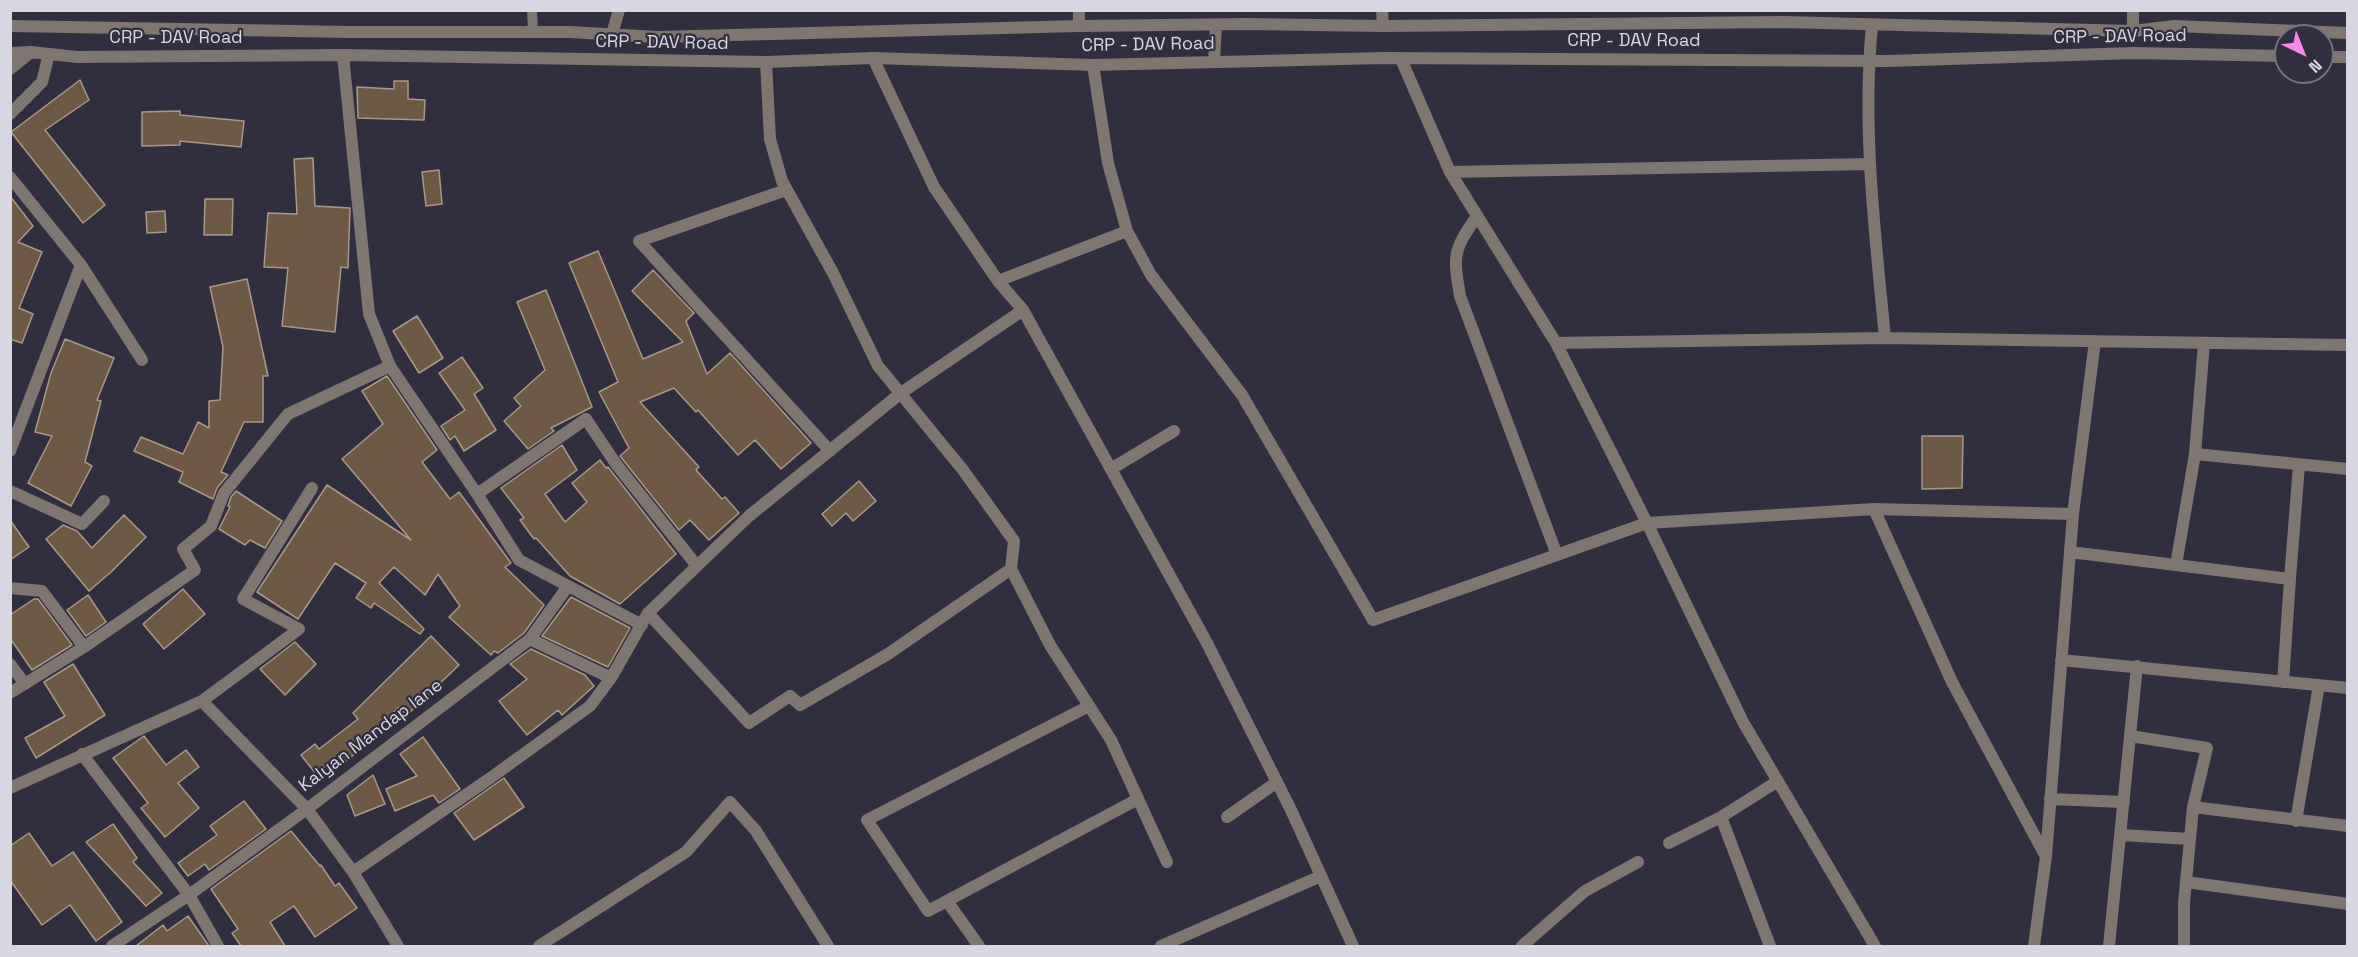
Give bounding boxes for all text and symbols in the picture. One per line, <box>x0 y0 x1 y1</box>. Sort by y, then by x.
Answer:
north arrow <box>2274 24 2334 84</box>
street label: CRP - DAV Road <box>2053 25 2187 49</box>
street label: CRP - DAV Road <box>109 27 243 49</box>
street label: CRP - DAV Road <box>1567 30 1701 52</box>
street label: CRP - DAV Road <box>595 31 729 55</box>
street label: CRP - DAV Road <box>1081 33 1215 57</box>
text: N <box>2304 55 2326 77</box>
street label: Kalyan Mandap lane <box>295 675 447 797</box>

